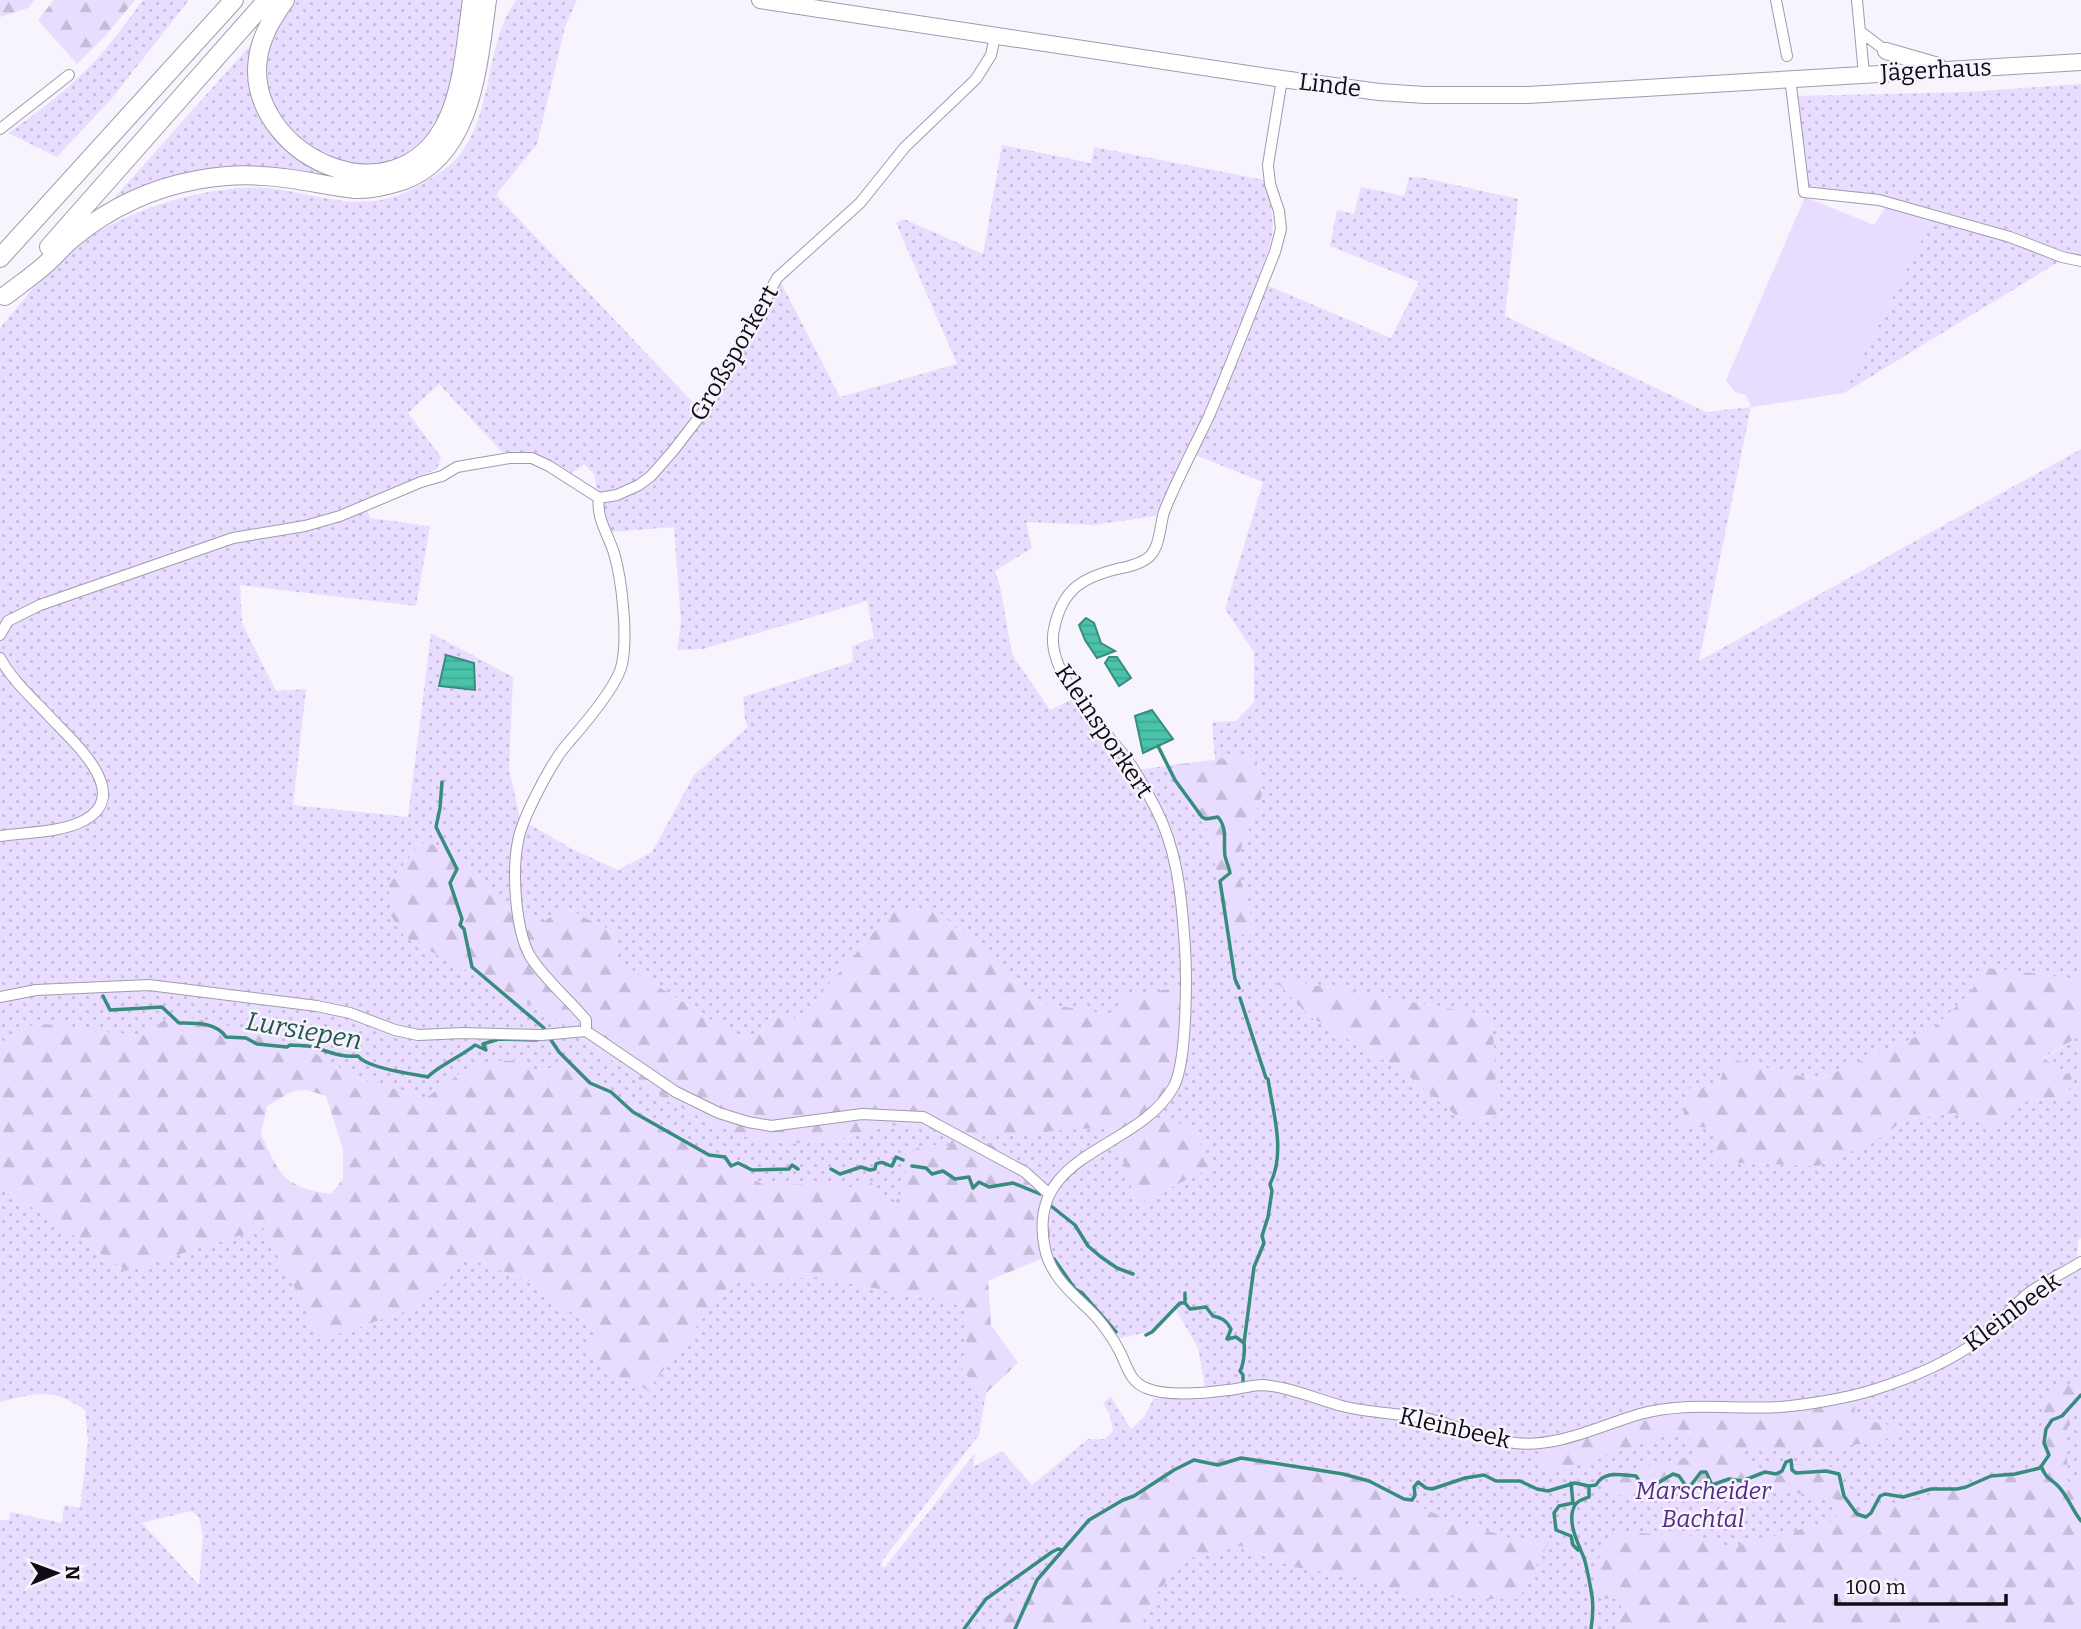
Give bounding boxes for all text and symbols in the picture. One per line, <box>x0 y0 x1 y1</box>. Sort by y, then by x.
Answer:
street label: Jägerhaus <box>1879 53 1992 87</box>
street label: Linde <box>1297 67 1363 103</box>
street label: Großsporkert <box>684 280 784 426</box>
street label: Kleinsporkert <box>1049 659 1159 803</box>
water label: Lursiepen <box>244 1006 364 1056</box>
street label: Kleinbeek <box>1958 1267 2066 1357</box>
street label: Kleinbeek <box>1397 1402 1514 1454</box>
park label: Marscheider Bachtal <box>1635 1477 1772 1533</box>
north arrow <box>21 1538 91 1608</box>
scale bar <box>1836 1562 2006 1606</box>
text: N <box>61 1565 84 1581</box>
text: 100 m <box>1846 1574 1906 1600</box>

